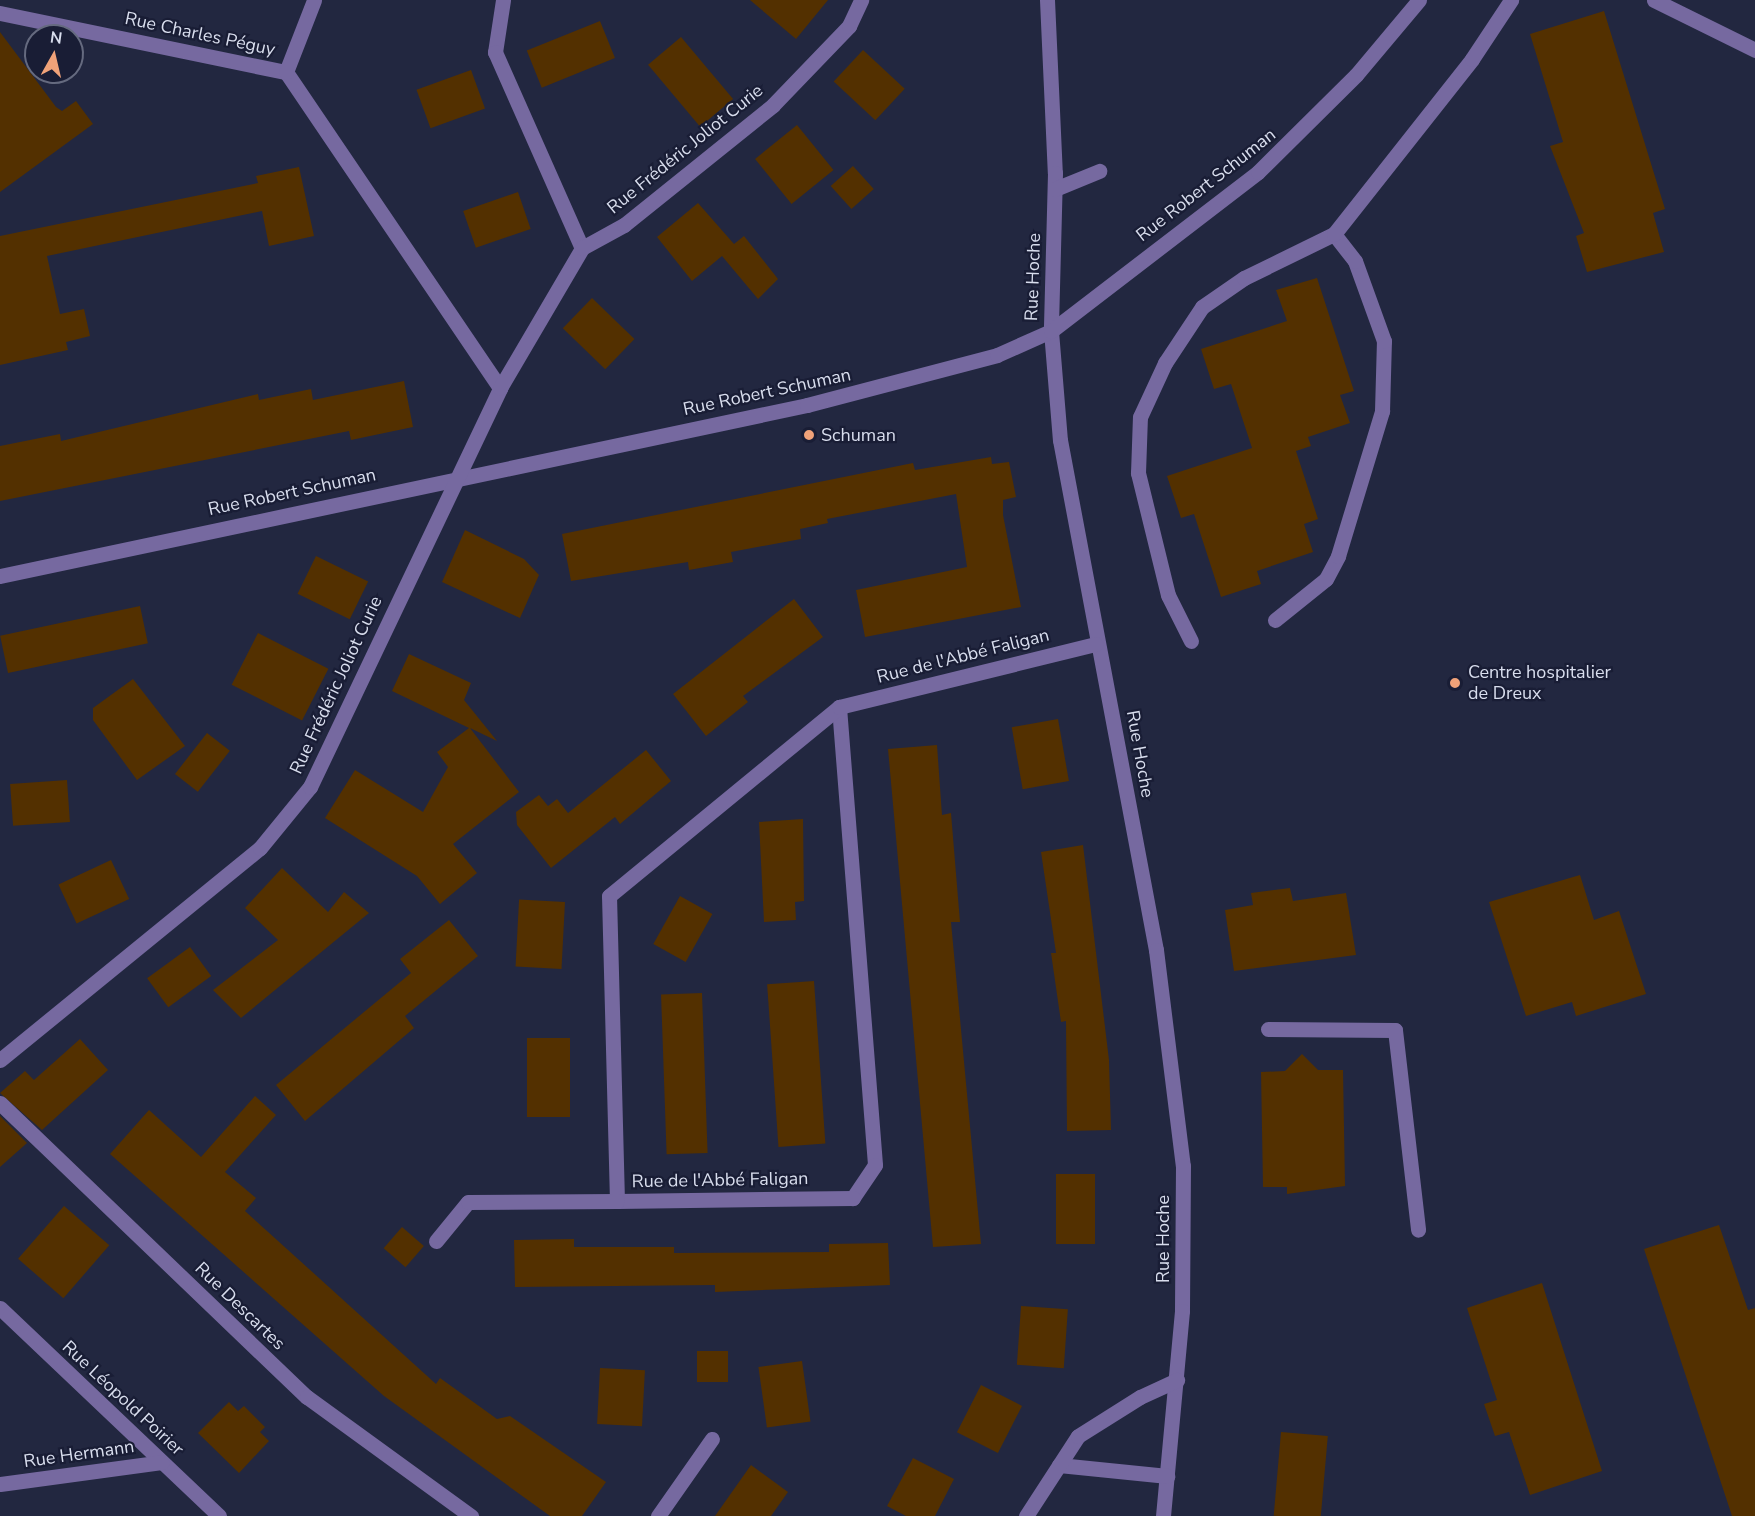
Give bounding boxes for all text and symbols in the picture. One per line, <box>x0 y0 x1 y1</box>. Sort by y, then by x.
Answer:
street label: Rue Charles Péguy <box>123 8 277 60</box>
north arrow <box>24 24 84 84</box>
text: N <box>49 26 64 50</box>
street label: Rue Frédéric Joliot Curie <box>603 80 767 218</box>
street label: Rue Robert Schuman <box>1132 124 1280 246</box>
street label: Rue Hoche <box>1021 233 1045 321</box>
street label: Rue Robert Schuman <box>681 364 853 420</box>
place label: Schuman <box>821 424 896 446</box>
marker: Schuman <box>802 428 816 442</box>
street label: Rue Robert Schuman <box>206 464 378 520</box>
street label: Rue Frédéric Joliot Curie <box>285 593 387 777</box>
street label: Rue de l'Abbé Faligan <box>875 624 1051 688</box>
place label: Centre hospitalier de Dreux <box>1468 662 1611 704</box>
marker: Centre hospitalier de Dreux <box>1446 674 1464 692</box>
street label: Rue Hoche <box>1122 709 1158 799</box>
street label: Rue de l'Abbé Faligan <box>631 1168 809 1192</box>
street label: Rue Hoche <box>1152 1195 1174 1283</box>
street label: Rue Descartes <box>190 1258 290 1354</box>
street label: Rue Léopold Poirier <box>58 1336 188 1460</box>
street label: Rue Hermann <box>22 1436 136 1472</box>

